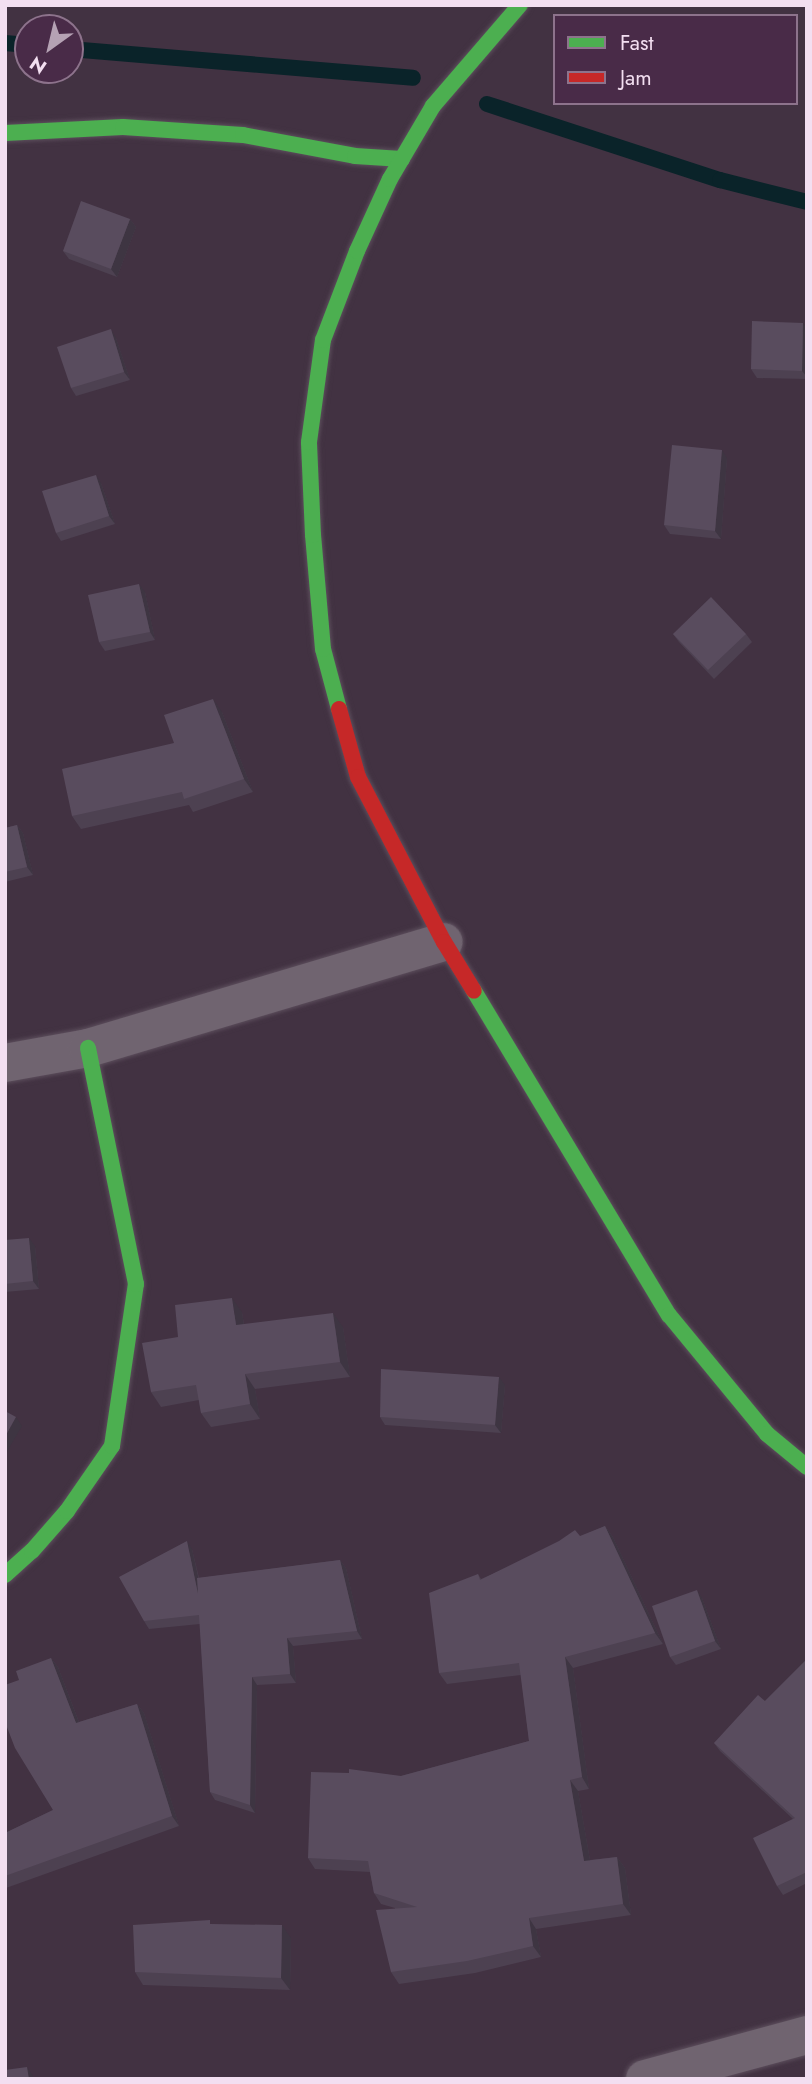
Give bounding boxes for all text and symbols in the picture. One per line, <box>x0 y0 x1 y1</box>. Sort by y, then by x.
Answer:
north arrow <box>14 14 84 84</box>
legend <box>553 14 798 105</box>
text: Fast <box>620 28 653 58</box>
text: N <box>24 50 52 81</box>
text: Jam <box>620 63 652 93</box>

